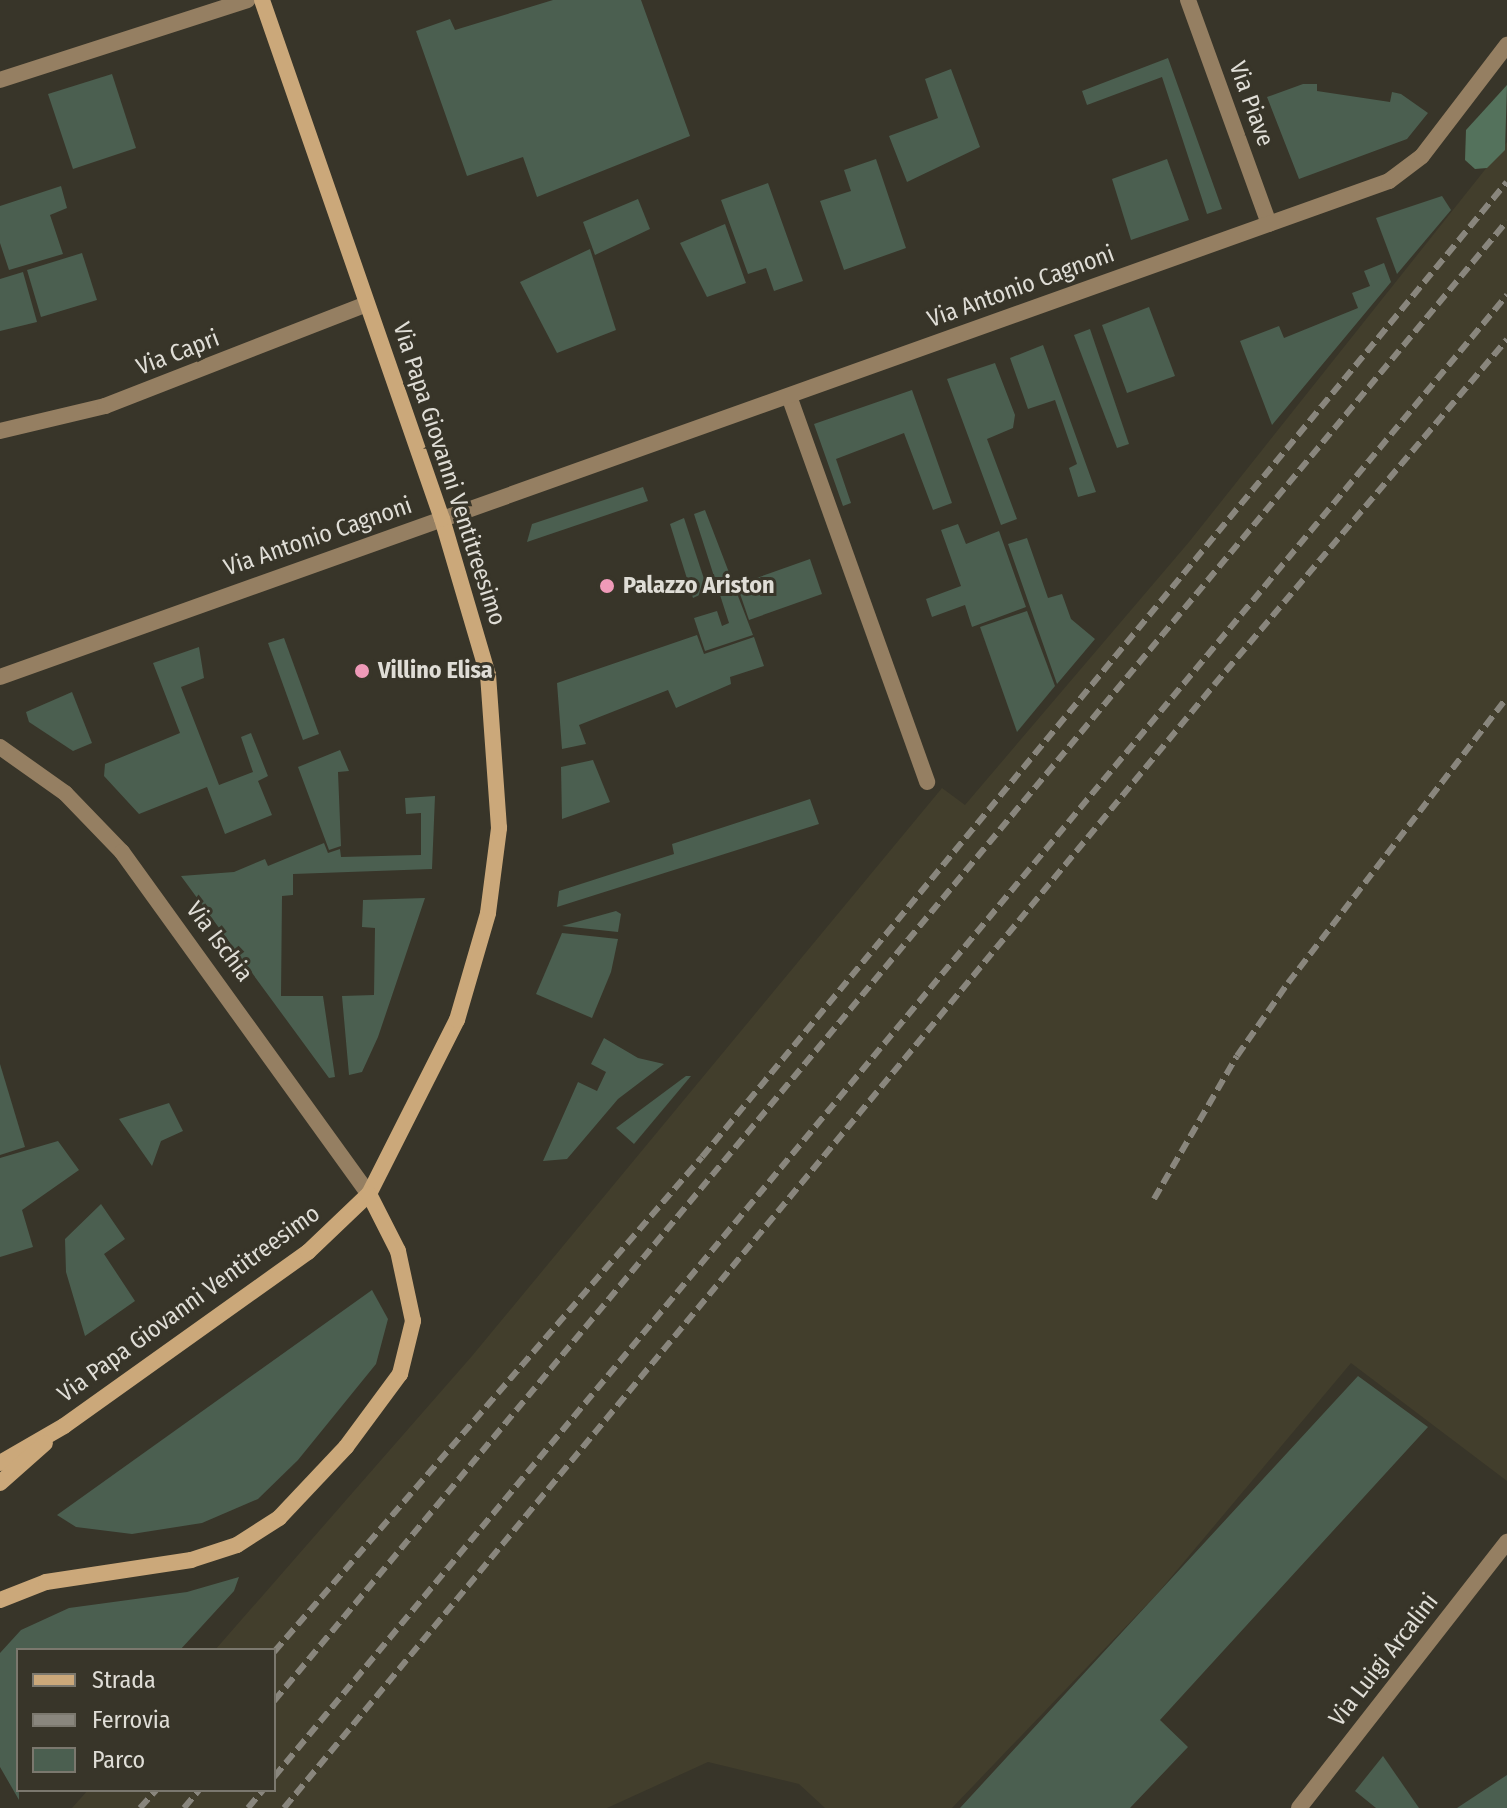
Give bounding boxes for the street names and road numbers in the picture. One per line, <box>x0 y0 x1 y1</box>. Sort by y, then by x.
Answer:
street label: Via Piave <box>1222 58 1280 150</box>
street label: Via Antonio Cagnoni <box>924 240 1118 334</box>
street label: Via Papa Giovanni Ventitreesimo <box>386 319 512 629</box>
street label: Via Capri <box>132 324 224 382</box>
street label: Via Antonio Cagnoni <box>220 491 416 583</box>
street label: Via Ischia <box>180 896 258 988</box>
street label: Via Papa Giovanni Ventitreesimo <box>52 1199 326 1409</box>
street label: Via Luigi Arcalini <box>1323 1588 1445 1732</box>

